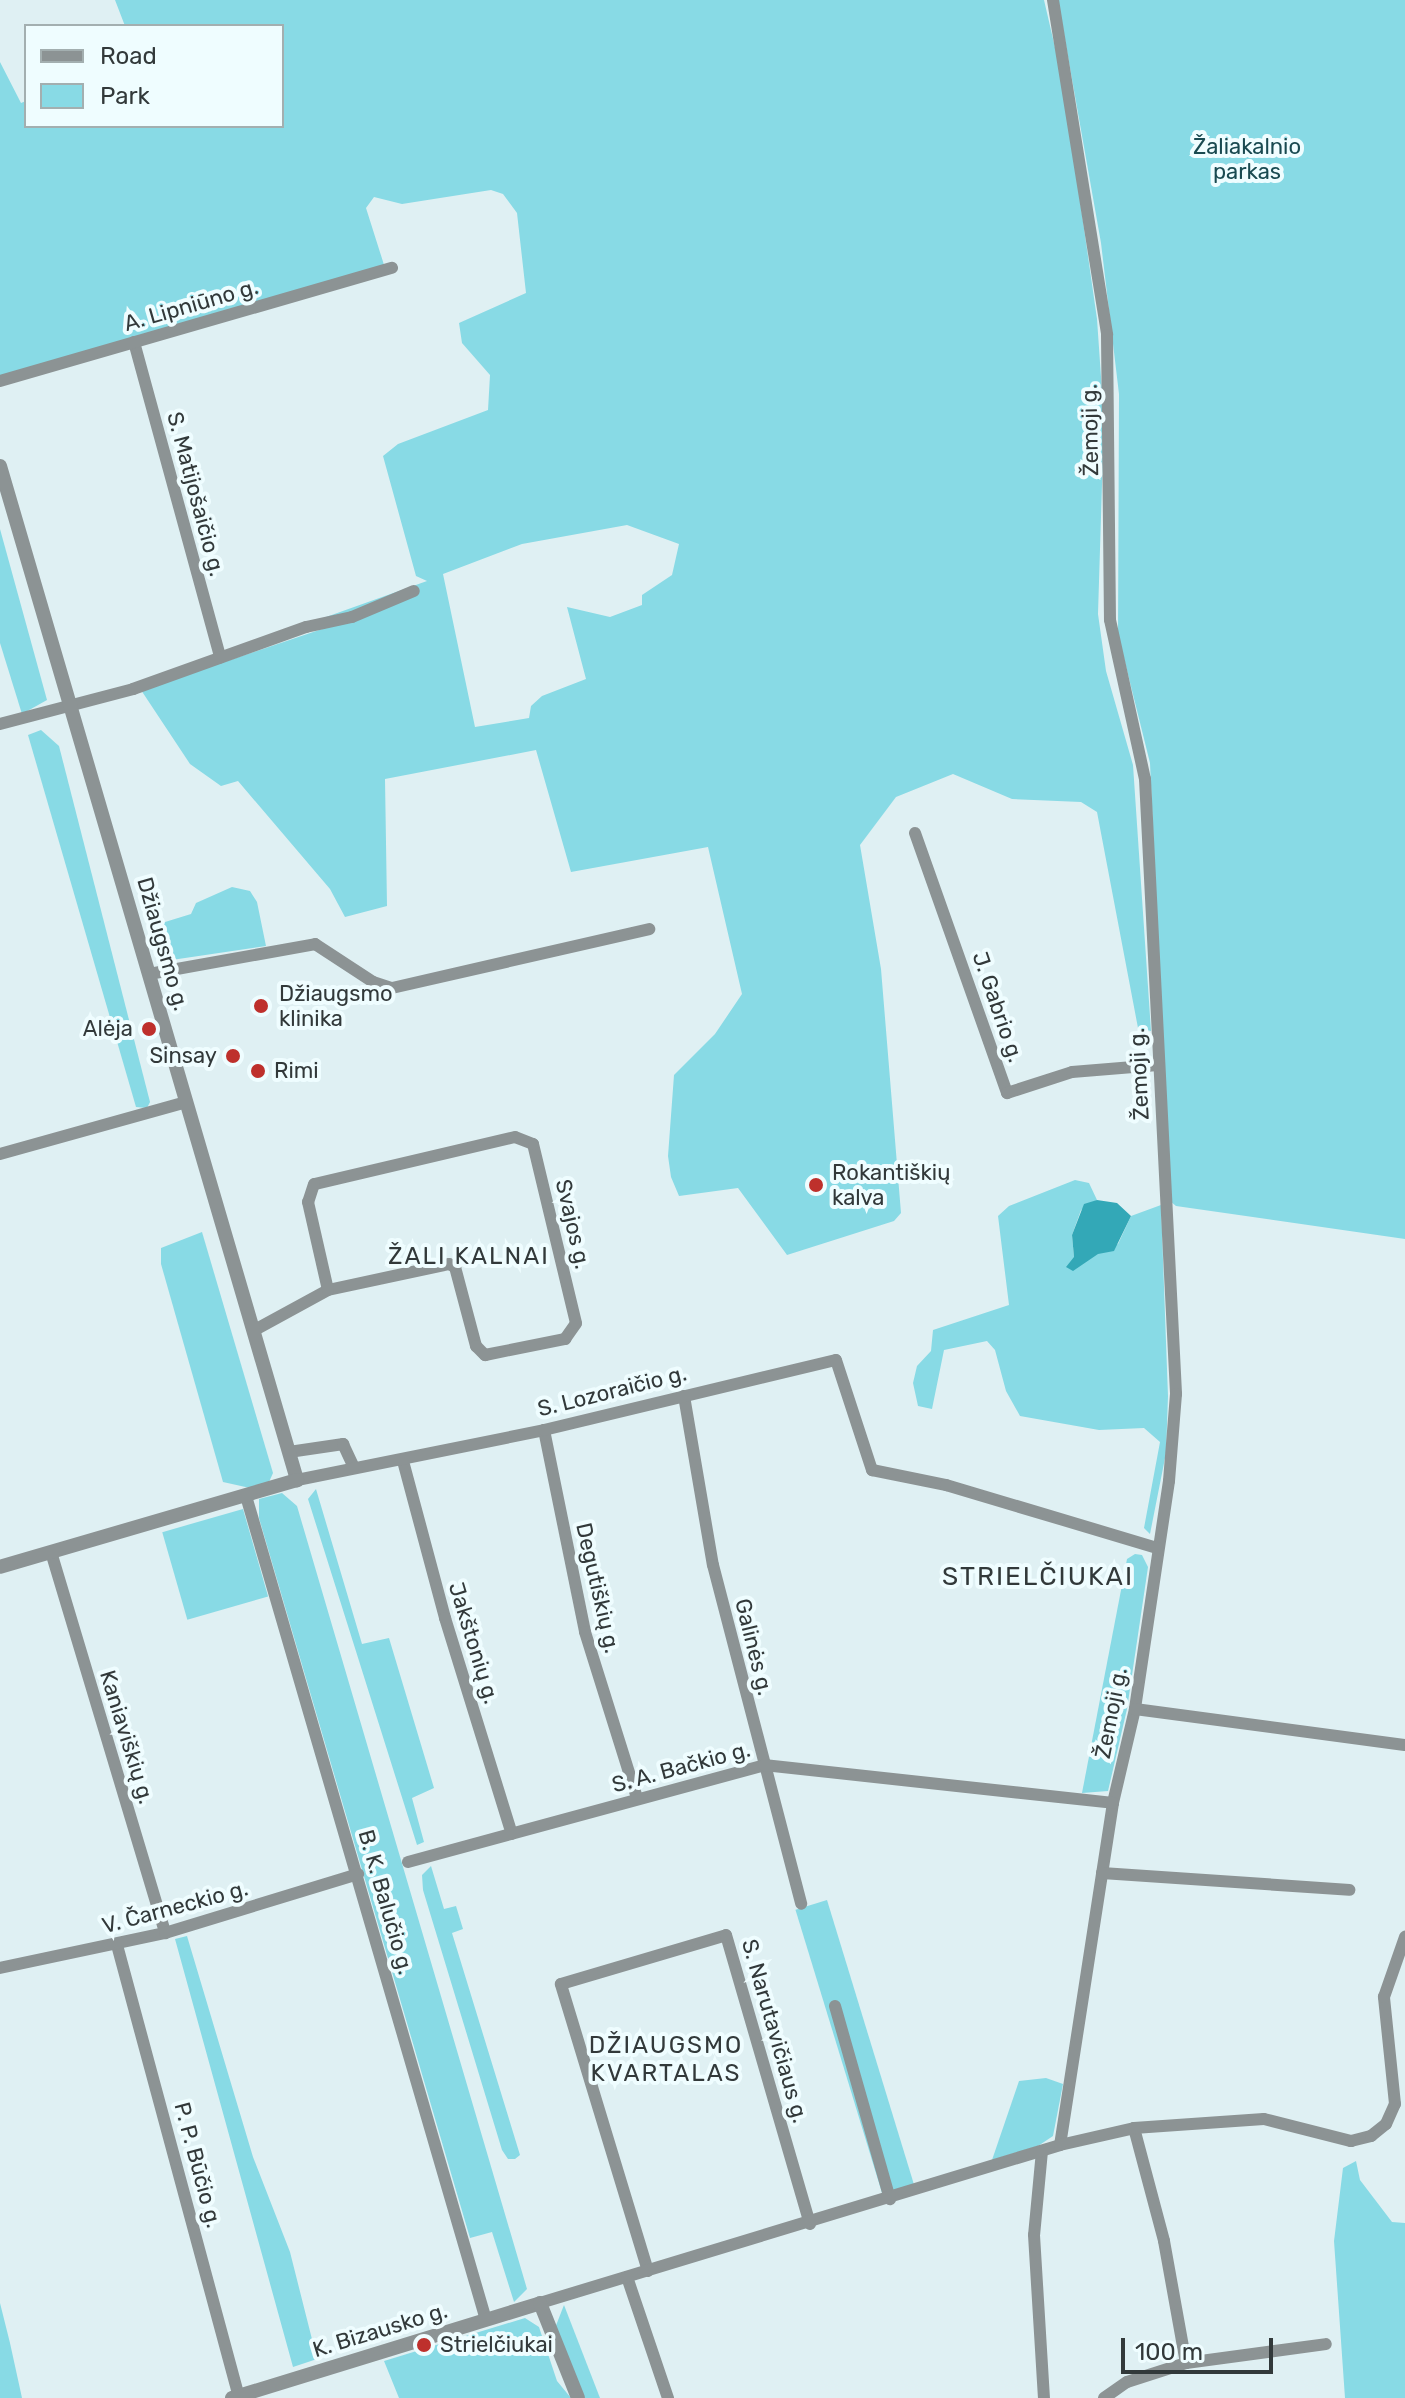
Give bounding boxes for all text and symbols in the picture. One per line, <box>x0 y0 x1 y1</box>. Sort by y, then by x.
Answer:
legend <box>24 24 284 128</box>
text: Road <box>100 42 157 70</box>
text: Park <box>100 82 150 110</box>
park label: Žaliakalnio parkas <box>1193 133 1301 184</box>
street label: A. Lipniūno g. <box>121 273 261 337</box>
street label: Žemoji g. <box>1076 384 1104 476</box>
street label: S. Matijošaičio g. <box>161 409 231 579</box>
street label: Džiaugsmo g. <box>131 874 195 1014</box>
street label: J. Gabrio g. <box>967 948 1029 1066</box>
place label: Džiaugsmo klinika <box>279 980 393 1032</box>
marker: Džiaugsmo klinika <box>250 995 272 1017</box>
place label: Alėja <box>83 1016 133 1042</box>
marker: Alėja <box>140 1020 158 1038</box>
street label: Žemoji g. <box>1123 1027 1155 1121</box>
place label: Sinsay <box>149 1043 217 1069</box>
marker: Sinsay <box>224 1047 242 1065</box>
place label: Rimi <box>274 1058 319 1084</box>
marker: Rimi <box>249 1062 267 1080</box>
place label: Rokantiškių kalva <box>832 1159 950 1210</box>
marker: Rokantiškių kalva <box>807 1176 825 1194</box>
street label: Svajos g. <box>550 1177 596 1271</box>
district label: ŽALI KALNAI <box>388 1243 550 1271</box>
street label: S. Lozoraičio g. <box>535 1360 689 1422</box>
street label: Degutiškių g. <box>570 1520 626 1656</box>
district label: STRIELČIUKAI <box>942 1561 1134 1593</box>
street label: Jakštonių g. <box>443 1579 505 1707</box>
street label: Galinės g. <box>729 1596 779 1698</box>
street label: Žemoji g. <box>1089 1665 1133 1761</box>
street label: Kaniaviškių g. <box>94 1667 160 1807</box>
street label: S. A. Bačkio g. <box>609 1736 753 1798</box>
street label: B. K. Balučio g. <box>353 1827 419 1977</box>
street label: V. Čarneckio g. <box>99 1875 251 1939</box>
street label: S. Narutavičiaus g. <box>736 1936 814 2126</box>
district label: DŽIAUGSMO KVARTALAS <box>589 2032 743 2088</box>
street label: P. P. Būčio g. <box>169 2099 227 2231</box>
street label: K. Bizausko g. <box>309 2297 451 2363</box>
scale bar <box>1125 2322 1277 2372</box>
place label: Strielčiukai <box>440 2332 553 2358</box>
marker: Strielčiukai <box>415 2336 433 2354</box>
text: 100 m <box>1135 2338 1203 2366</box>

